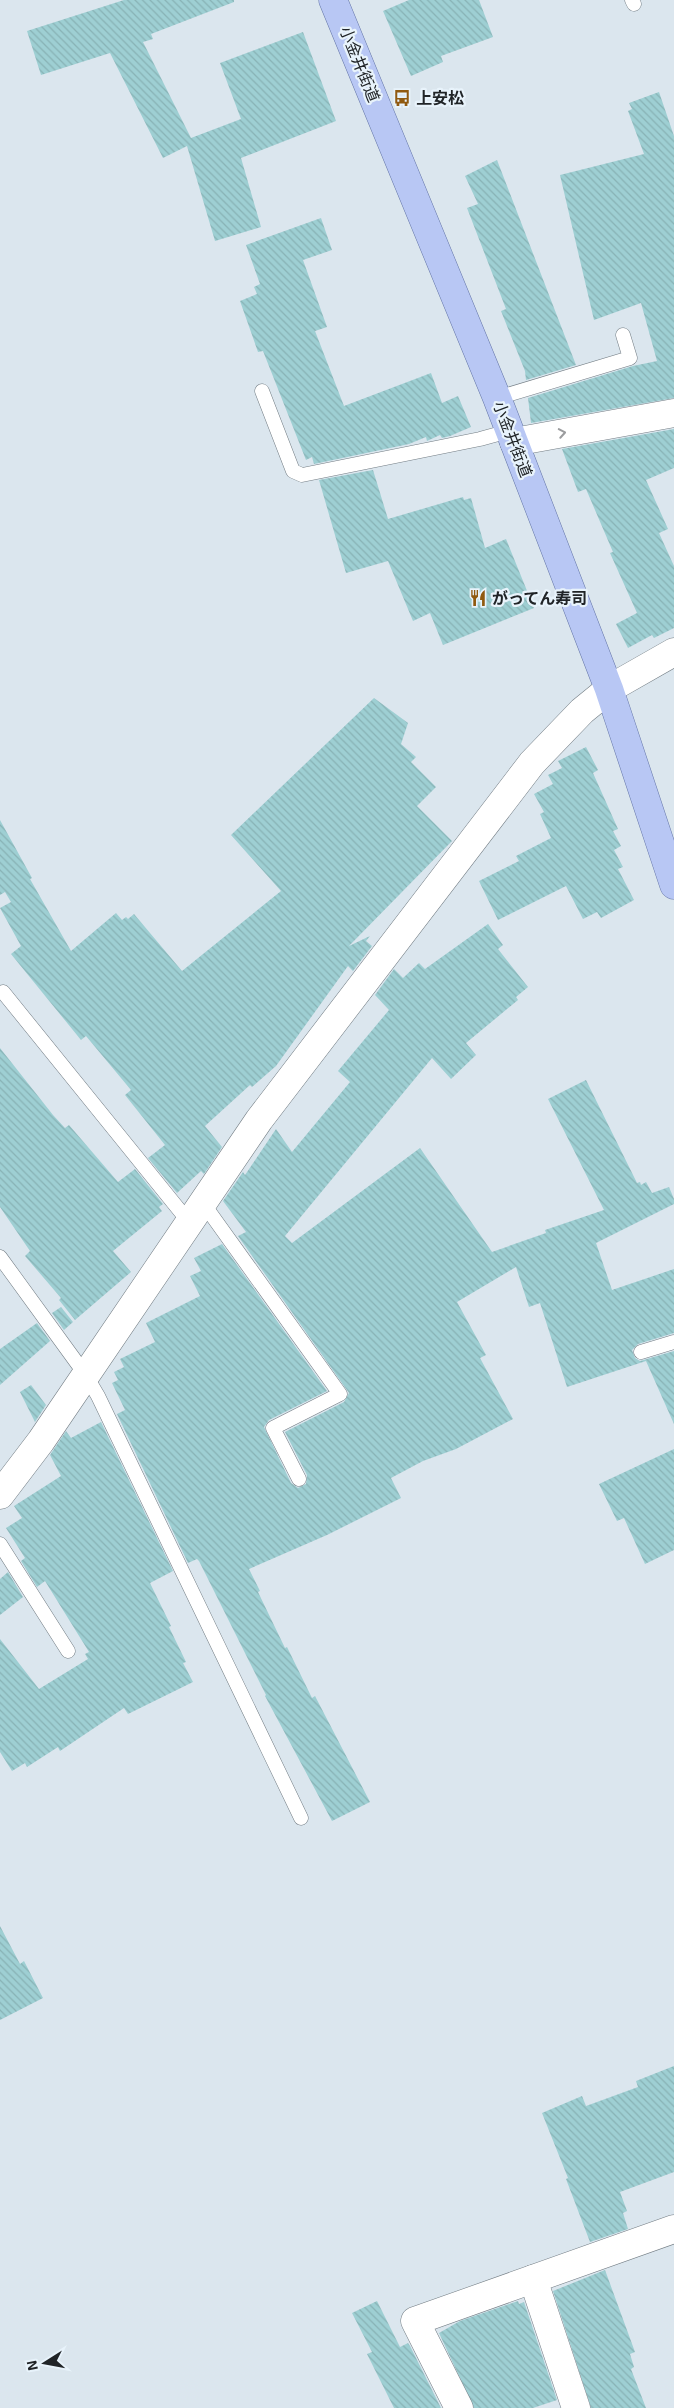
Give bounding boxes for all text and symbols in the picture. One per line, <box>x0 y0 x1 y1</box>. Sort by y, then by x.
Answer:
street label: 小金井街道 <box>337 23 384 104</box>
bus stop icon: 上安松 <box>392 88 412 108</box>
place label: 上安松 <box>416 88 464 107</box>
street label: 小金井街道 <box>490 398 537 480</box>
one-way arrow <box>558 428 567 438</box>
restaurant icon: がってん寿司 <box>468 588 488 608</box>
place label: がってん寿司 <box>492 588 587 607</box>
north arrow <box>20 2338 70 2388</box>
text: N <box>22 2359 41 2372</box>

